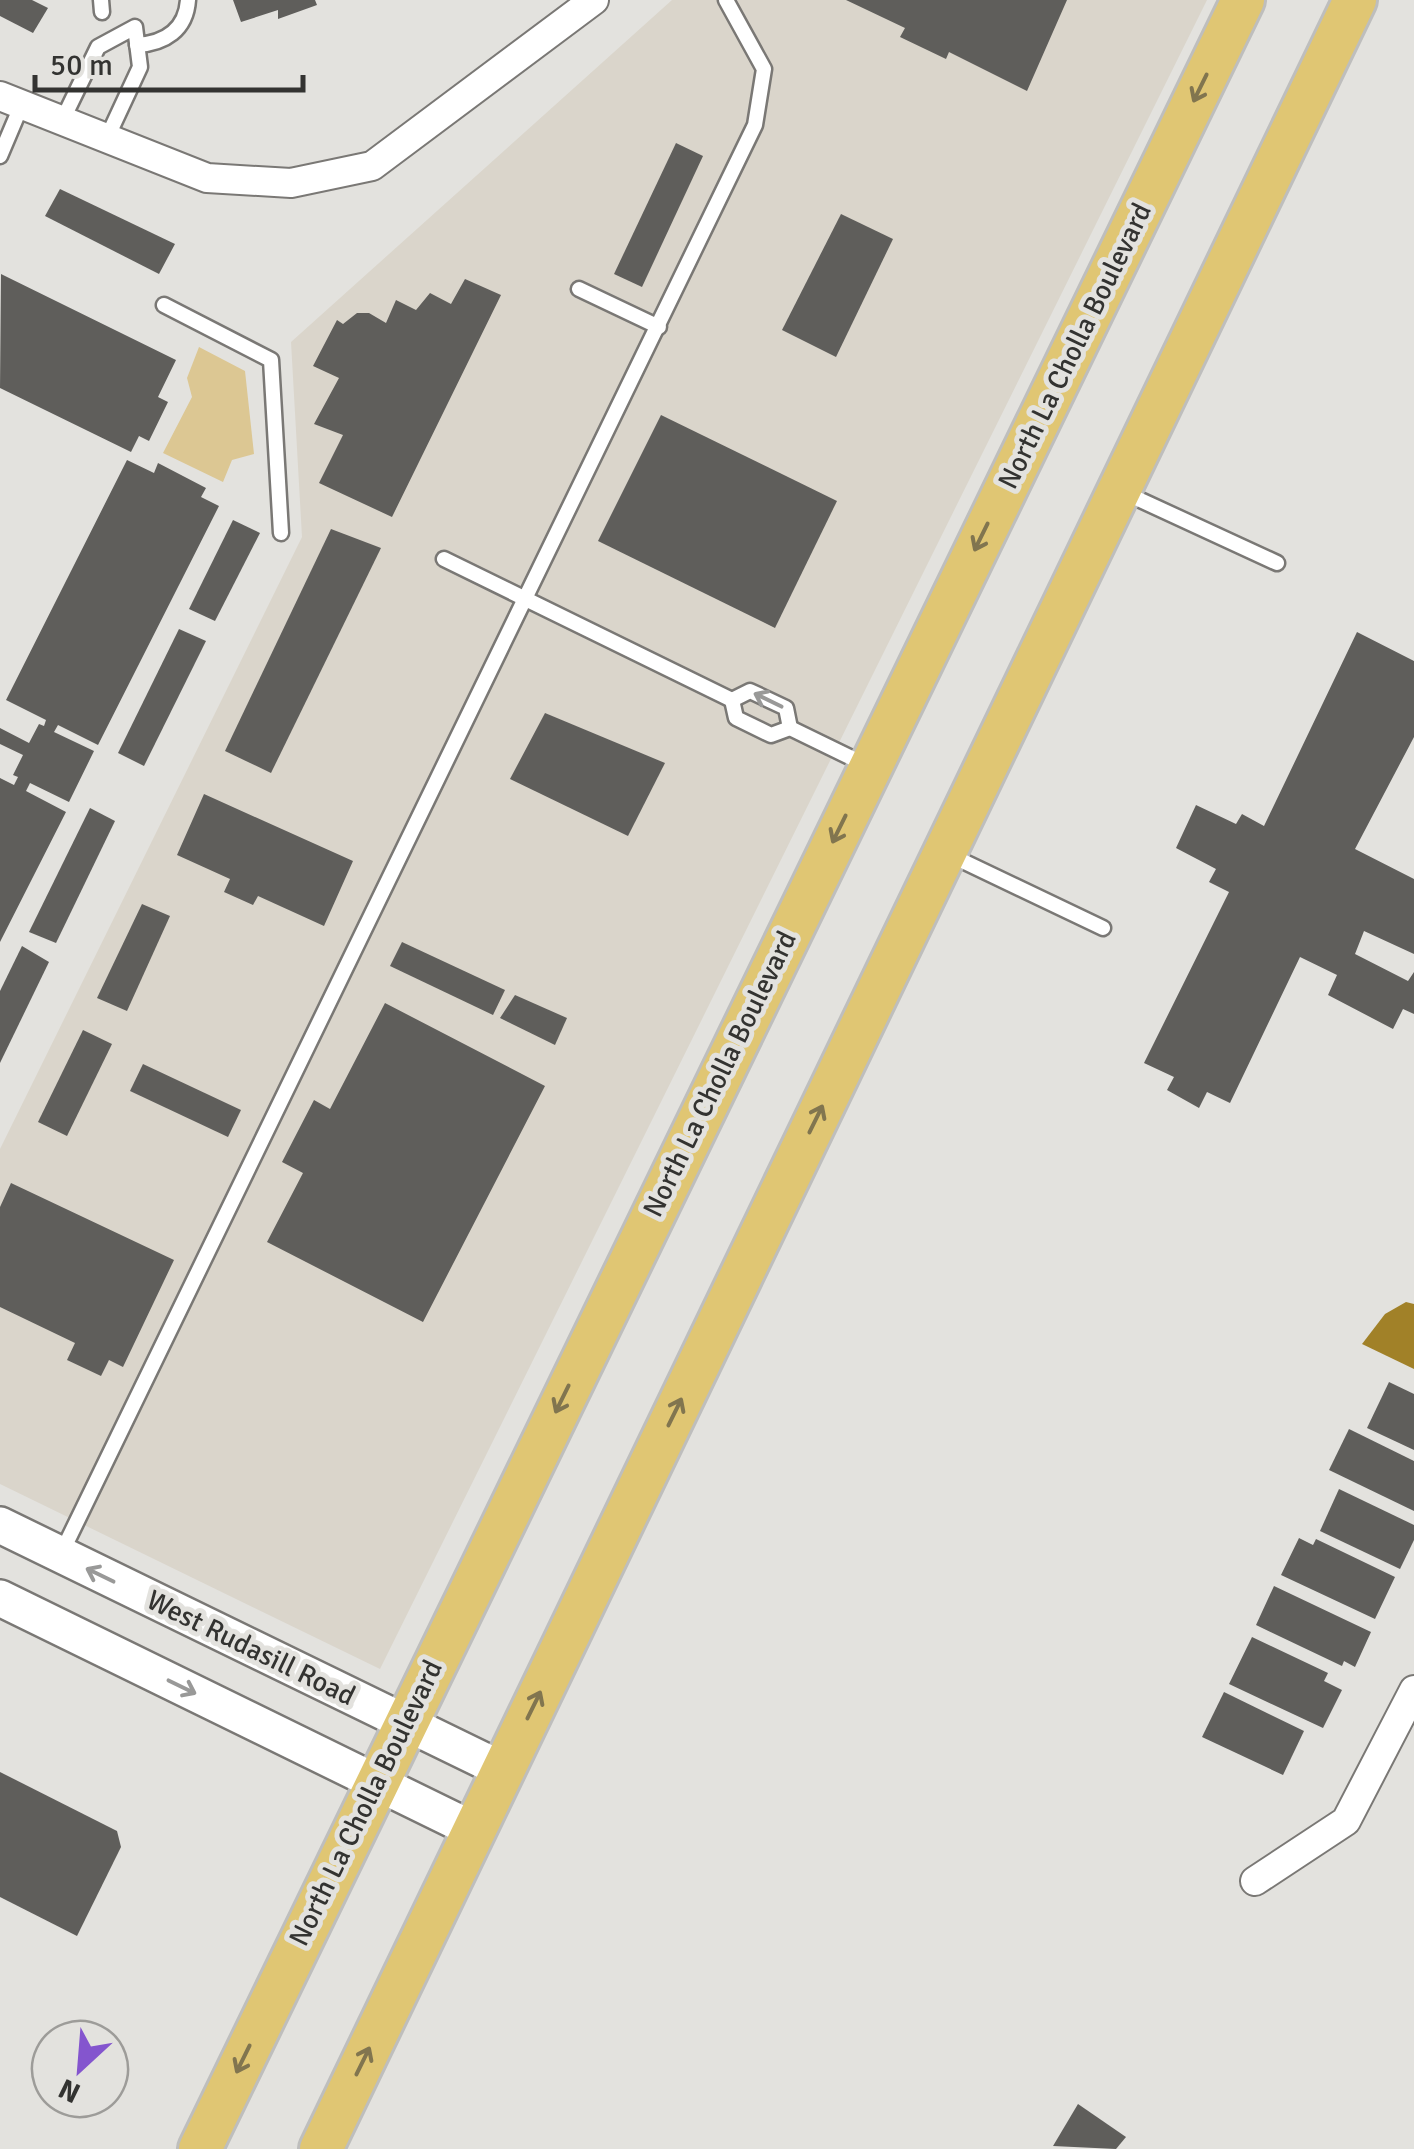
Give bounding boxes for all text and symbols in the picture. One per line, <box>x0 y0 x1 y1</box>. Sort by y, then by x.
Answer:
scale bar <box>35 30 302 92</box>
text: 50 m <box>50 47 113 84</box>
one-way arrow <box>1190 72 1209 102</box>
street label: North La Cholla Boulevard <box>991 198 1159 494</box>
one-way arrow <box>971 521 990 551</box>
one-way arrow <box>754 689 784 708</box>
one-way arrow <box>829 814 848 844</box>
street label: North La Cholla Boulevard <box>636 926 804 1222</box>
one-way arrow <box>807 1105 826 1135</box>
one-way arrow <box>552 1384 571 1413</box>
one-way arrow <box>666 1398 685 1428</box>
one-way arrow <box>85 1565 115 1584</box>
street label: West Rudasill Road <box>141 1583 361 1713</box>
street label: North La Cholla Boulevard <box>282 1655 450 1951</box>
one-way arrow <box>167 1678 196 1697</box>
one-way arrow <box>525 1690 544 1720</box>
north arrow <box>30 2019 130 2119</box>
one-way arrow <box>233 2044 252 2073</box>
one-way arrow <box>355 2047 374 2077</box>
text: N <box>53 2071 86 2110</box>

